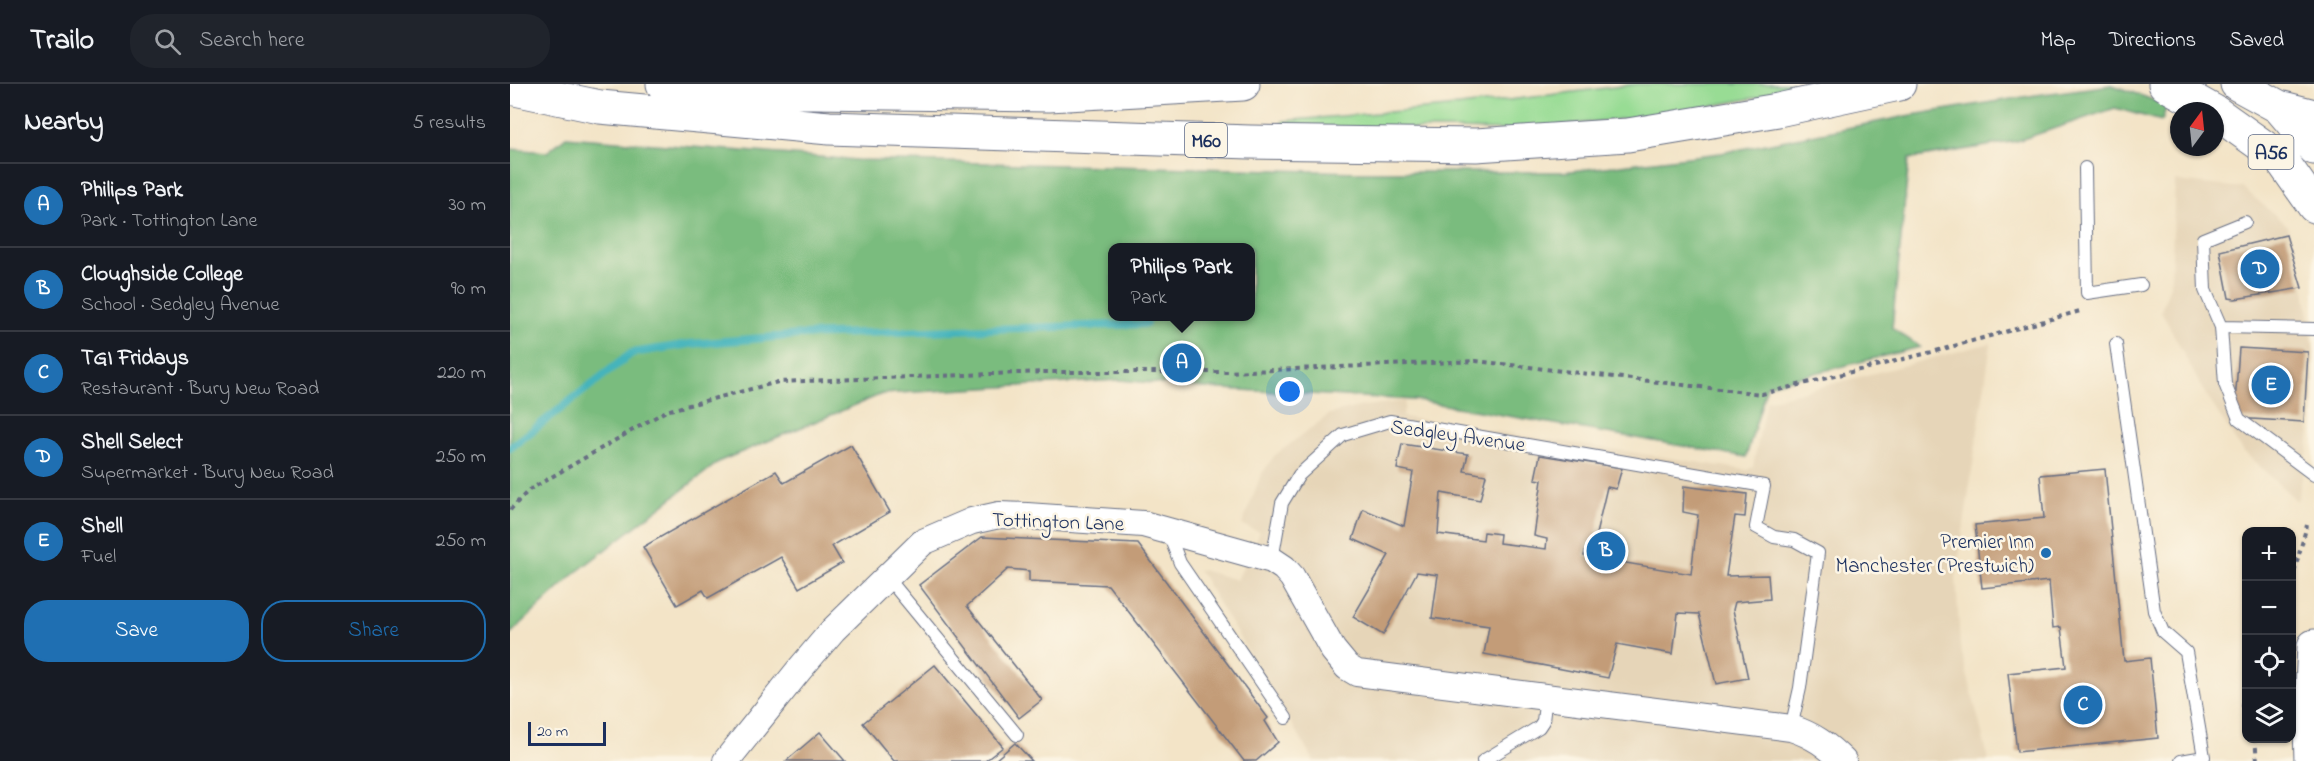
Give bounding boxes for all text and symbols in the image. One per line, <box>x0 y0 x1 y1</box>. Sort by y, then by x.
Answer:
search box <box>130 14 550 68</box>
text: Trailo <box>30 21 94 62</box>
icon: search <box>151 25 184 58</box>
text: Search here <box>199 25 305 57</box>
text: Map <box>2040 26 2076 56</box>
text: Directions <box>2109 26 2196 56</box>
text: Saved <box>2229 26 2284 56</box>
north arrow <box>2170 102 2224 156</box>
text: Nearby <box>24 104 103 142</box>
text: 5 results <box>413 109 486 138</box>
road number: M60 <box>1185 123 1227 157</box>
road number: A56 <box>2248 135 2294 169</box>
text: Philips Park <box>81 175 183 207</box>
text: A <box>37 191 50 220</box>
text: 30 m <box>449 191 486 220</box>
text: Park · Tottington Lane <box>81 207 257 236</box>
popup <box>1108 243 1255 321</box>
pin: D <box>2240 246 2280 291</box>
text: Philips Park <box>1131 252 1232 284</box>
text: Cloughside College <box>81 259 243 291</box>
text: B <box>37 275 50 304</box>
text: 90 m <box>451 275 486 304</box>
text: Park <box>1131 284 1167 313</box>
text: School · Sedgley Avenue <box>81 291 280 320</box>
pin: A <box>1162 340 1202 386</box>
text: TGI Fridays <box>81 343 189 375</box>
text: C <box>38 359 49 388</box>
text: 220 m <box>437 359 486 388</box>
pin: E <box>2252 362 2290 408</box>
text: Restaurant · Bury New Road <box>81 375 319 404</box>
your location <box>1275 377 1304 406</box>
street label: Sedgley Avenue <box>1388 413 1528 463</box>
text: Shell Select <box>81 427 183 459</box>
text: D <box>36 443 51 472</box>
text: 250 m <box>435 443 486 472</box>
text: Supermarket · Bury New Road <box>81 459 334 488</box>
street label: Tottington Lane <box>991 506 1125 542</box>
text: Shell <box>81 511 123 543</box>
text: E <box>37 527 50 556</box>
text: 250 m <box>435 527 486 556</box>
map controls <box>2242 527 2296 743</box>
button: + <box>2242 527 2296 581</box>
pin: B <box>1586 528 1626 574</box>
place label: Premier Inn Manchester (Prestwich) <box>1836 528 2034 582</box>
text: Fuel <box>81 543 116 572</box>
marker: Premier Inn Manchester (Prestwich) <box>2039 546 2053 560</box>
button: − <box>2242 581 2296 635</box>
button: Save <box>24 600 249 662</box>
button: Share <box>261 600 486 662</box>
button: locate <box>2242 635 2296 689</box>
pin: C <box>2064 682 2102 728</box>
button: layers <box>2242 689 2296 743</box>
scale bar <box>528 719 606 746</box>
text: 20 m <box>537 720 568 744</box>

